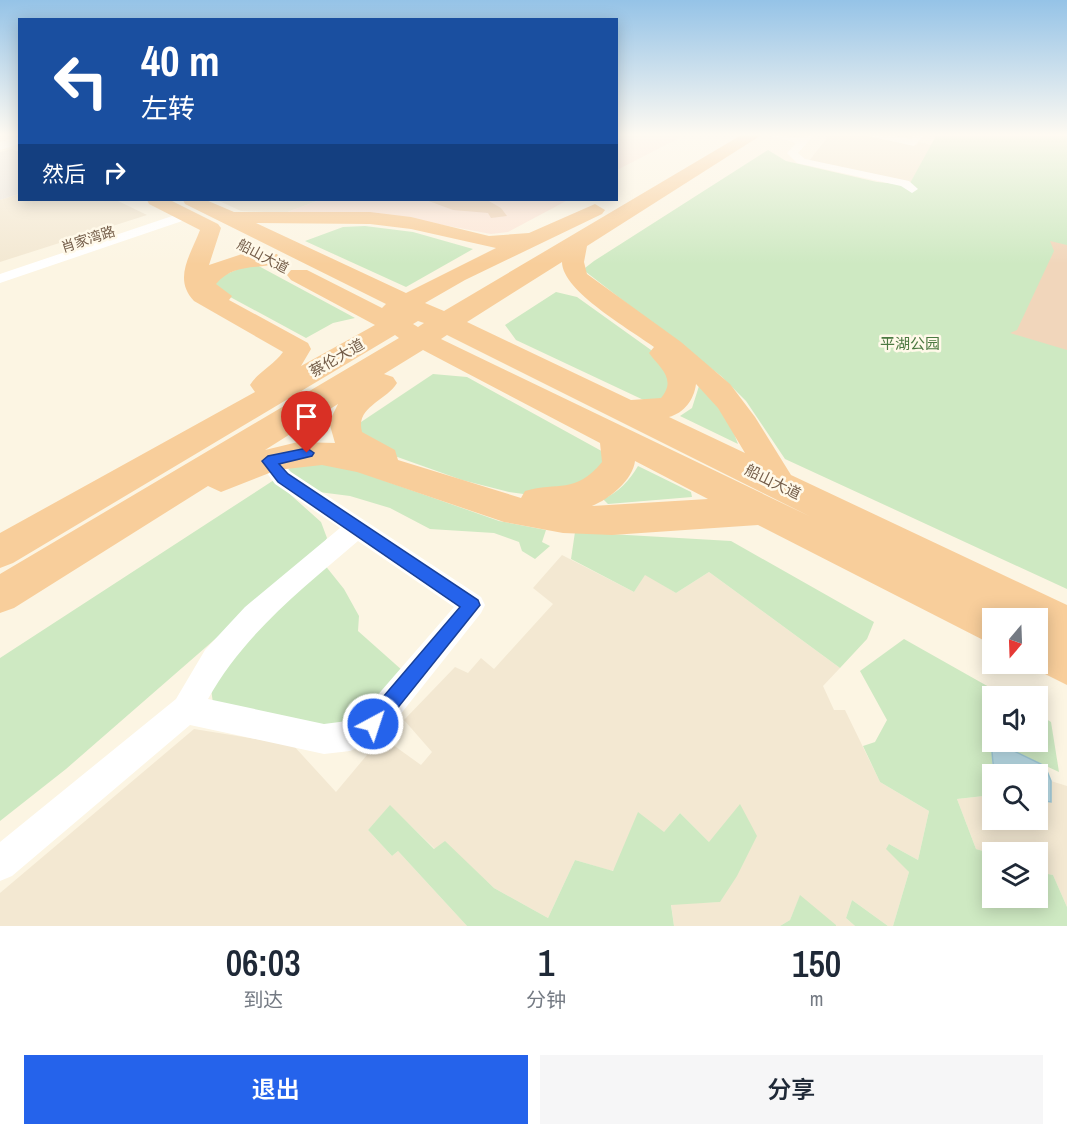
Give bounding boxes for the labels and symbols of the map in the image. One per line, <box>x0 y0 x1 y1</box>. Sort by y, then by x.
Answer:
street label: 肖家湾路 <box>59 222 117 256</box>
street label: 船山大道 <box>234 235 292 277</box>
street label: 蔡伦大道 <box>306 333 368 382</box>
park label: 平湖公园 <box>880 333 940 354</box>
pin <box>281 391 332 453</box>
street label: 船山大道 <box>742 459 805 504</box>
north arrow <box>982 608 1048 674</box>
position arrow <box>341 692 405 756</box>

